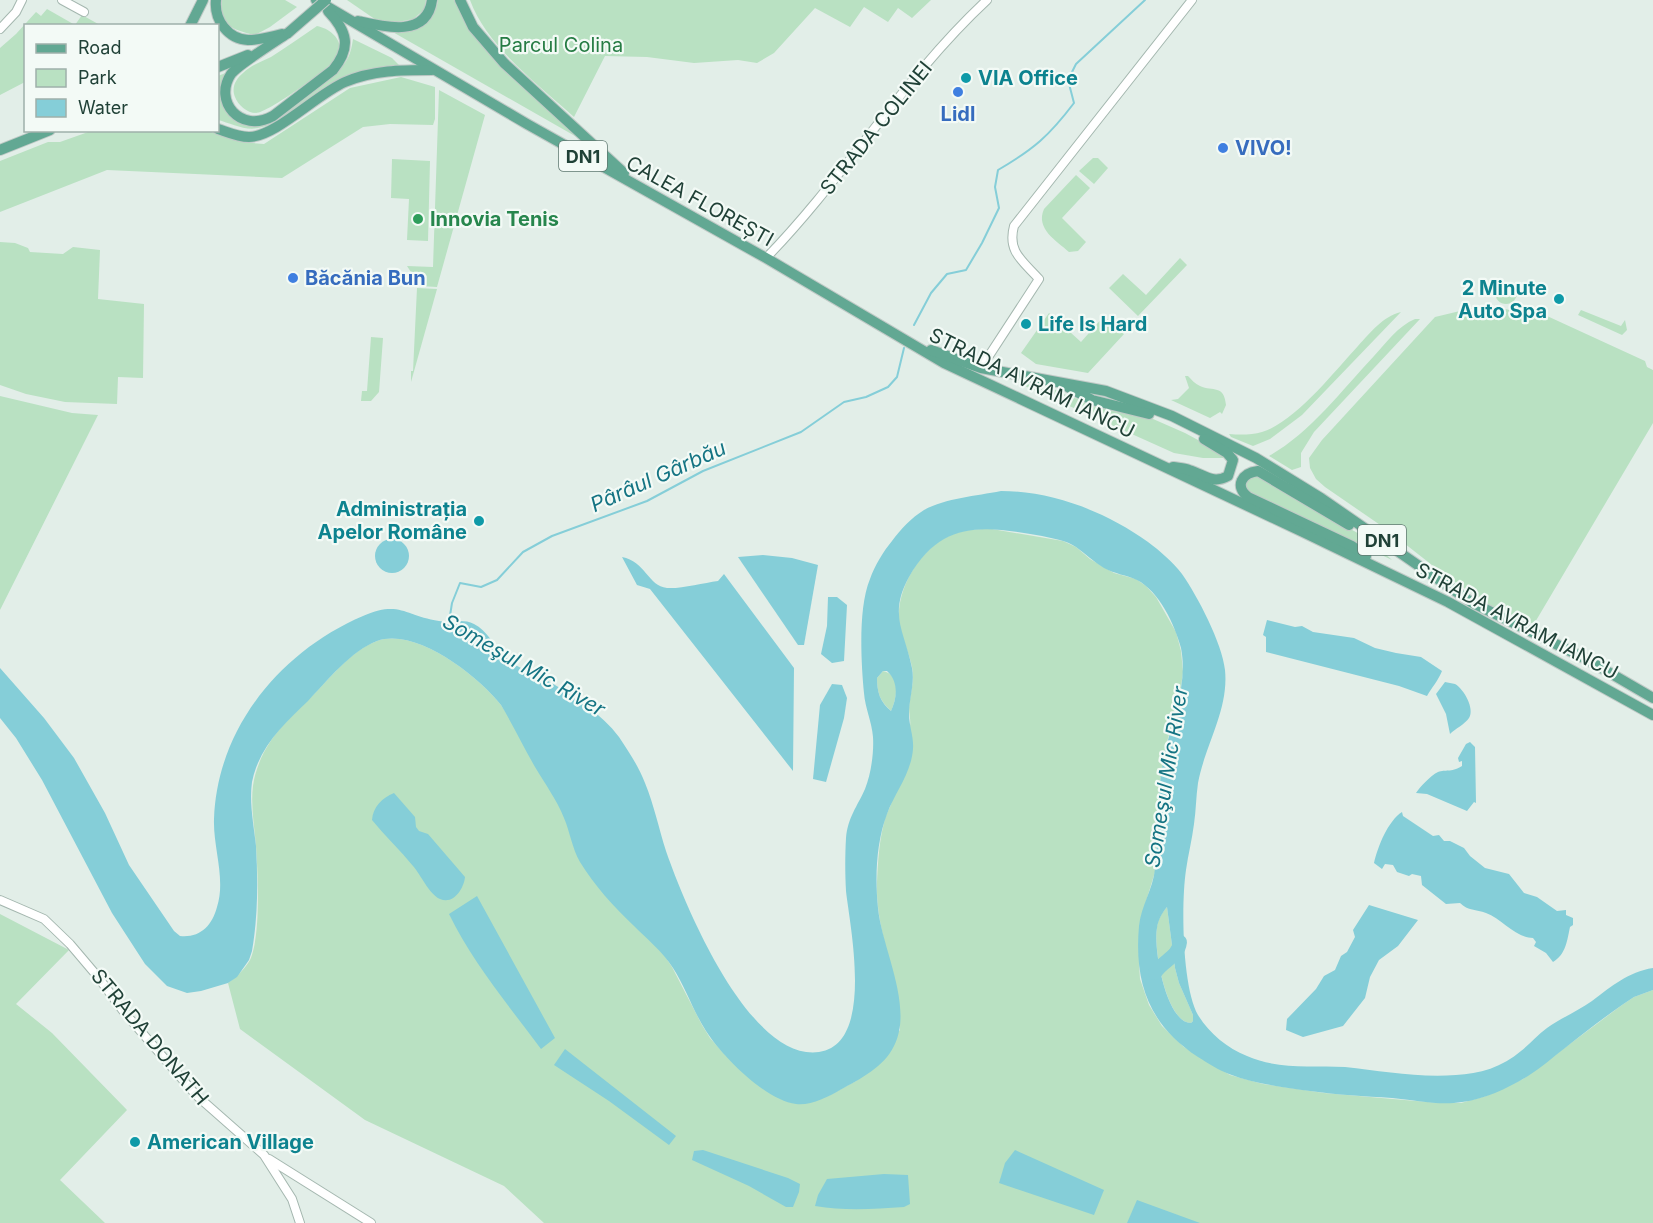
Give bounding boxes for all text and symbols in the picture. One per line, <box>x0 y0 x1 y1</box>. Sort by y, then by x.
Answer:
legend <box>24 24 219 132</box>
park label: Parcul Colina <box>499 33 623 57</box>
text: Road <box>78 37 121 58</box>
street label: STRADA COLINEI <box>815 56 937 200</box>
place label: VIA Office <box>978 66 1078 90</box>
text: Park <box>78 67 117 88</box>
marker: VIA Office <box>959 71 973 85</box>
marker: Lidl <box>951 85 965 99</box>
text: Water <box>78 97 128 118</box>
place label: Lidl <box>941 102 975 126</box>
place label: VIVO! <box>1235 136 1292 160</box>
road number: DN1 <box>559 141 607 171</box>
marker: VIVO! <box>1216 141 1230 155</box>
street label: CALEA FLOREȘTI <box>622 151 778 251</box>
place label: Innovia Tenis <box>430 207 559 231</box>
marker: Innovia Tenis <box>411 212 425 226</box>
place label: Băcănia Bun <box>305 266 426 290</box>
marker: Băcănia Bun <box>286 271 300 285</box>
place label: 2 Minute Auto Spa <box>1458 276 1547 323</box>
marker: 2 Minute Auto Spa <box>1552 292 1566 306</box>
place label: Life Is Hard <box>1038 312 1147 336</box>
marker: Life Is Hard <box>1019 317 1033 331</box>
street label: STRADA AVRAM IANCU <box>925 323 1139 443</box>
water label: Pârâul Gârbău <box>586 435 730 517</box>
place label: Administrația Apelor Române <box>318 497 467 544</box>
marker: Administrația Apelor Române <box>472 514 486 528</box>
road number: DN1 <box>1358 525 1406 555</box>
street label: STRADA AVRAM IANCU <box>1412 557 1622 685</box>
water label: Someşul Mic River <box>438 608 610 722</box>
water label: Someşul Mic River <box>1139 684 1193 869</box>
street label: STRADA DONATH <box>86 964 214 1110</box>
place label: American Village <box>147 1130 314 1154</box>
marker: American Village <box>128 1135 142 1149</box>

